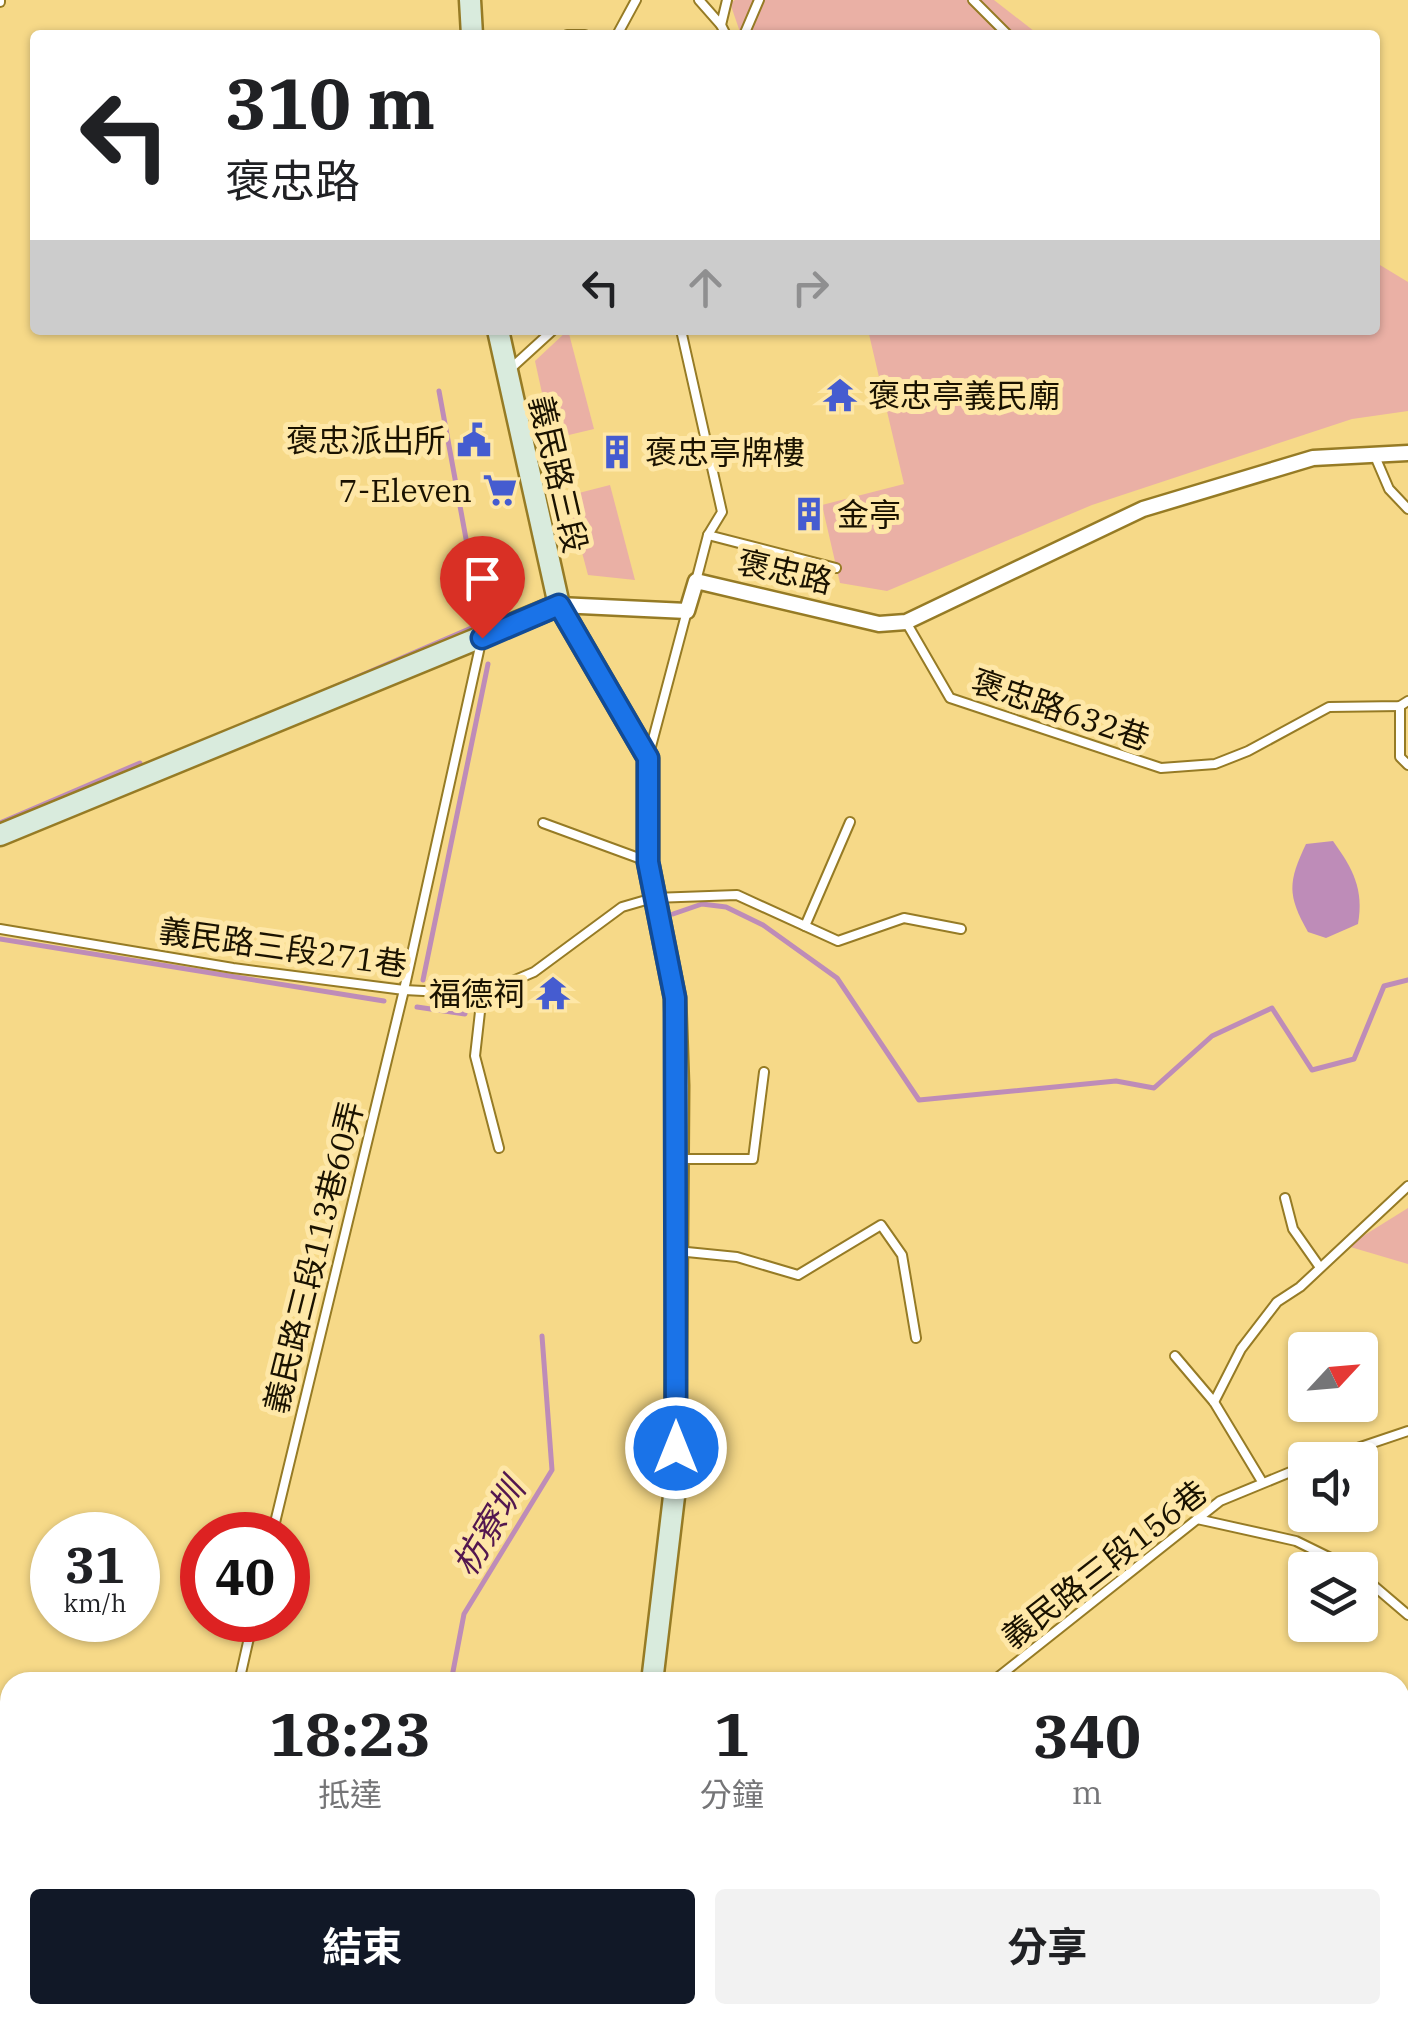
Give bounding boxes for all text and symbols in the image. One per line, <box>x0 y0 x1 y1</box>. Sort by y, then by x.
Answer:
text: 310 m <box>225 57 435 148</box>
icon: left <box>60 70 190 200</box>
text: 褒忠路 <box>225 151 360 209</box>
icon: left <box>573 260 628 315</box>
icon: ahead <box>678 260 733 315</box>
icon: right <box>783 260 838 315</box>
place label: 褒忠亭義民廟 <box>868 374 1060 416</box>
temple icon: 褒忠亭義民廟 <box>821 376 859 414</box>
street label: 義民路三段 <box>521 391 597 557</box>
place label: 褒忠派出所 <box>286 419 446 461</box>
public building icon: 褒忠派出所 <box>455 421 493 459</box>
place label: 褒忠亭牌樓 <box>645 431 805 473</box>
building icon: 褒忠亭牌樓 <box>598 433 636 471</box>
place label: 7-Eleven <box>339 469 472 511</box>
supermarket icon: 7-Eleven <box>481 471 519 509</box>
place label: 金亭 <box>837 493 901 535</box>
building icon: 金亭 <box>790 495 828 533</box>
pin <box>440 536 525 639</box>
street label: 褒忠路 <box>733 540 837 602</box>
icon: arrive <box>455 551 510 606</box>
street label: 褒忠路632巷 <box>966 659 1156 759</box>
street label: 義民路三段271巷 <box>156 909 410 985</box>
place label: 福德祠 <box>429 972 525 1014</box>
temple icon: 福德祠 <box>534 974 572 1012</box>
street label: 義民路三段113巷60弄 <box>254 1097 372 1417</box>
north arrow <box>1288 1332 1378 1422</box>
map controls <box>1288 1332 1378 1642</box>
position arrow <box>624 1396 728 1500</box>
button: sound <box>1288 1442 1378 1532</box>
water label: 枋寮圳 <box>441 1466 537 1584</box>
street label: 義民路三段156巷 <box>993 1471 1215 1657</box>
speed limit sign: 40 <box>180 1512 310 1642</box>
text: 31 <box>65 1532 125 1597</box>
button: layers <box>1288 1552 1378 1642</box>
text: km/h <box>63 1586 127 1619</box>
text: 18:23 <box>269 1694 431 1773</box>
text: 1 <box>714 1694 750 1773</box>
text: 340 <box>1033 1696 1141 1775</box>
text: m <box>1072 1771 1102 1813</box>
text: 抵達 <box>318 1773 382 1815</box>
text: 分鐘 <box>700 1773 764 1815</box>
button: 結束 <box>30 1889 695 2004</box>
button: 分享 <box>715 1889 1380 2004</box>

